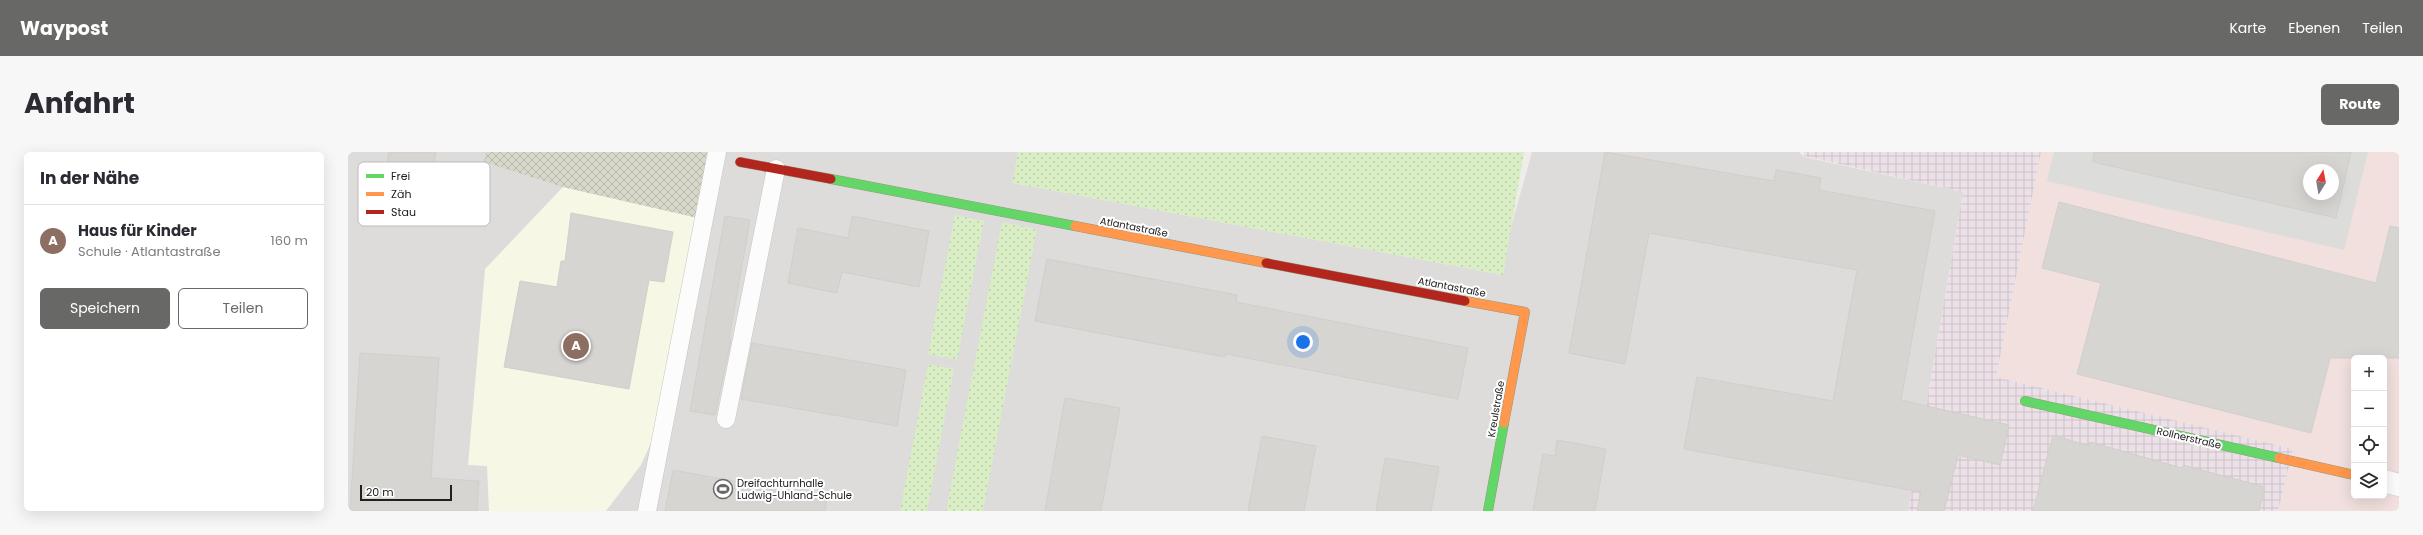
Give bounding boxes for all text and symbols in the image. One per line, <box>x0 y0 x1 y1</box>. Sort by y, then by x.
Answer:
text: Waypost <box>20 15 108 42</box>
text: Karte <box>2229 18 2266 38</box>
text: Ebenen <box>2288 18 2340 38</box>
text: Teilen <box>2362 18 2403 38</box>
text: Anfahrt <box>24 84 135 123</box>
button: Route <box>2321 84 2399 125</box>
legend <box>358 162 490 226</box>
north arrow <box>2303 164 2339 200</box>
text: In der Nähe <box>40 166 139 190</box>
text: Frei <box>391 168 410 184</box>
text: Zäh <box>391 186 411 202</box>
text: Stau <box>391 204 416 220</box>
street label: Atlantastraße <box>1099 213 1169 241</box>
text: Haus für Kinder <box>78 220 197 241</box>
text: A <box>48 231 58 250</box>
text: 160 m <box>271 231 308 250</box>
text: Schule · Atlantastraße <box>78 242 221 261</box>
street label: Atlantastraße <box>1417 273 1487 301</box>
button: Speichern <box>40 288 170 329</box>
button: Teilen <box>178 288 308 329</box>
pin: A <box>563 331 589 361</box>
your location <box>1293 332 1313 352</box>
map controls <box>2351 355 2387 499</box>
button: + <box>2351 355 2387 391</box>
street label: Kreulstraße <box>1484 380 1508 438</box>
button: − <box>2351 391 2387 427</box>
street label: Rollnerstraße <box>2155 423 2223 453</box>
button: locate <box>2351 427 2387 463</box>
button: layers <box>2351 463 2387 499</box>
place label: Dreifachturnhalle Ludwig-Uhland-Schule <box>737 476 852 503</box>
sports icon: Dreifachturnhalle Ludwig-Uhland-Schule <box>712 478 734 500</box>
scale bar <box>360 483 452 502</box>
text: 20 m <box>366 484 394 500</box>

